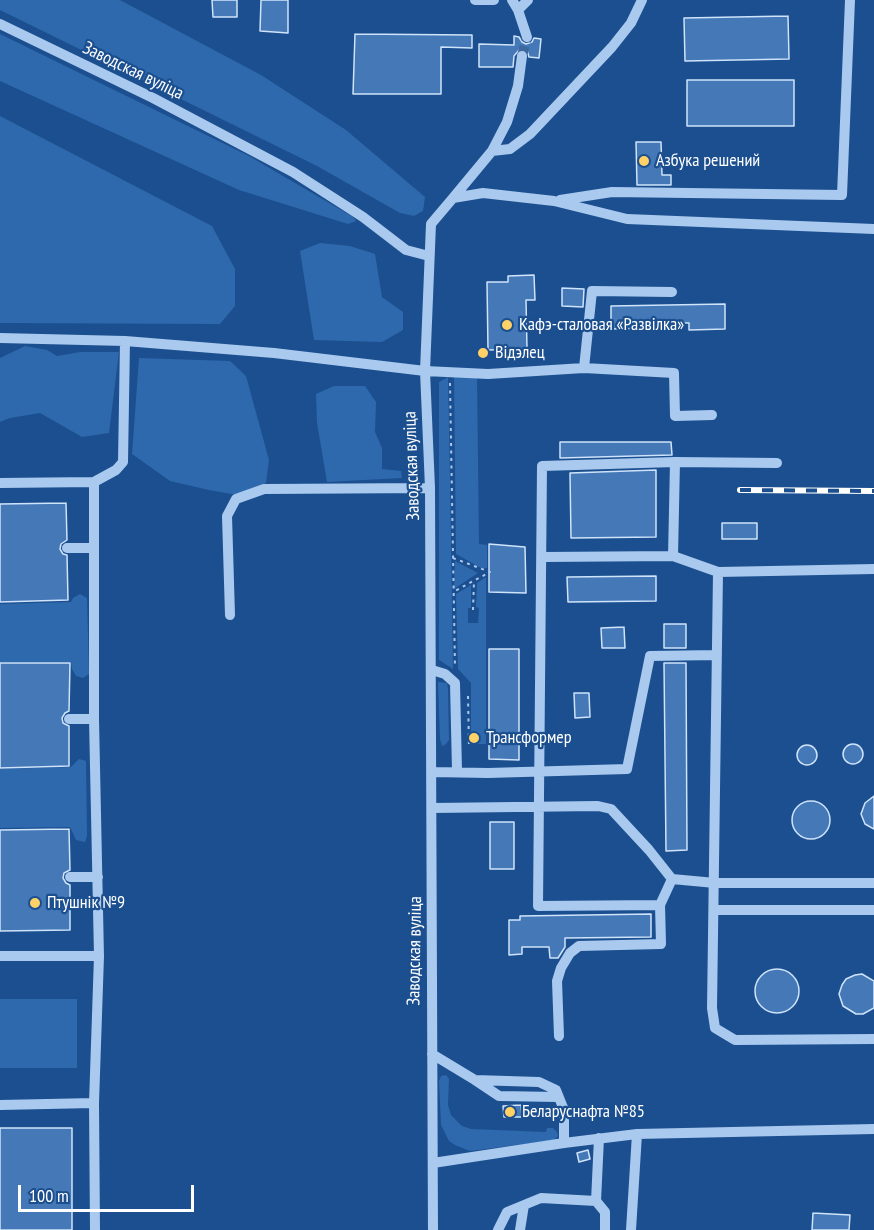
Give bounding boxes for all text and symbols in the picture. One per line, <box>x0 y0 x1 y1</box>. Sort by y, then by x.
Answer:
street label: Заводская вуліца <box>79 37 187 105</box>
place label: Азбука решений <box>656 150 760 172</box>
marker: Азбука решений <box>637 154 651 168</box>
place label: Кафэ-сталовая «Развілка» <box>519 314 684 336</box>
marker: Кафэ-сталовая «Развілка» <box>500 318 514 332</box>
place label: Відэлец <box>495 342 545 364</box>
marker: Відэлец <box>476 346 490 360</box>
street label: Заводская вуліца <box>399 411 425 521</box>
place label: Трансформер <box>486 727 572 749</box>
marker: Трансформер <box>467 731 481 745</box>
place label: Птушнік №9 <box>47 892 125 914</box>
marker: Птушнік №9 <box>28 896 42 910</box>
street label: Заводская вуліца <box>403 896 427 1006</box>
place label: Беларуснафта №85 <box>522 1101 645 1123</box>
marker: Беларуснафта №85 <box>503 1105 517 1119</box>
scale bar <box>21 1173 196 1211</box>
text: 100 m <box>29 1184 69 1207</box>

